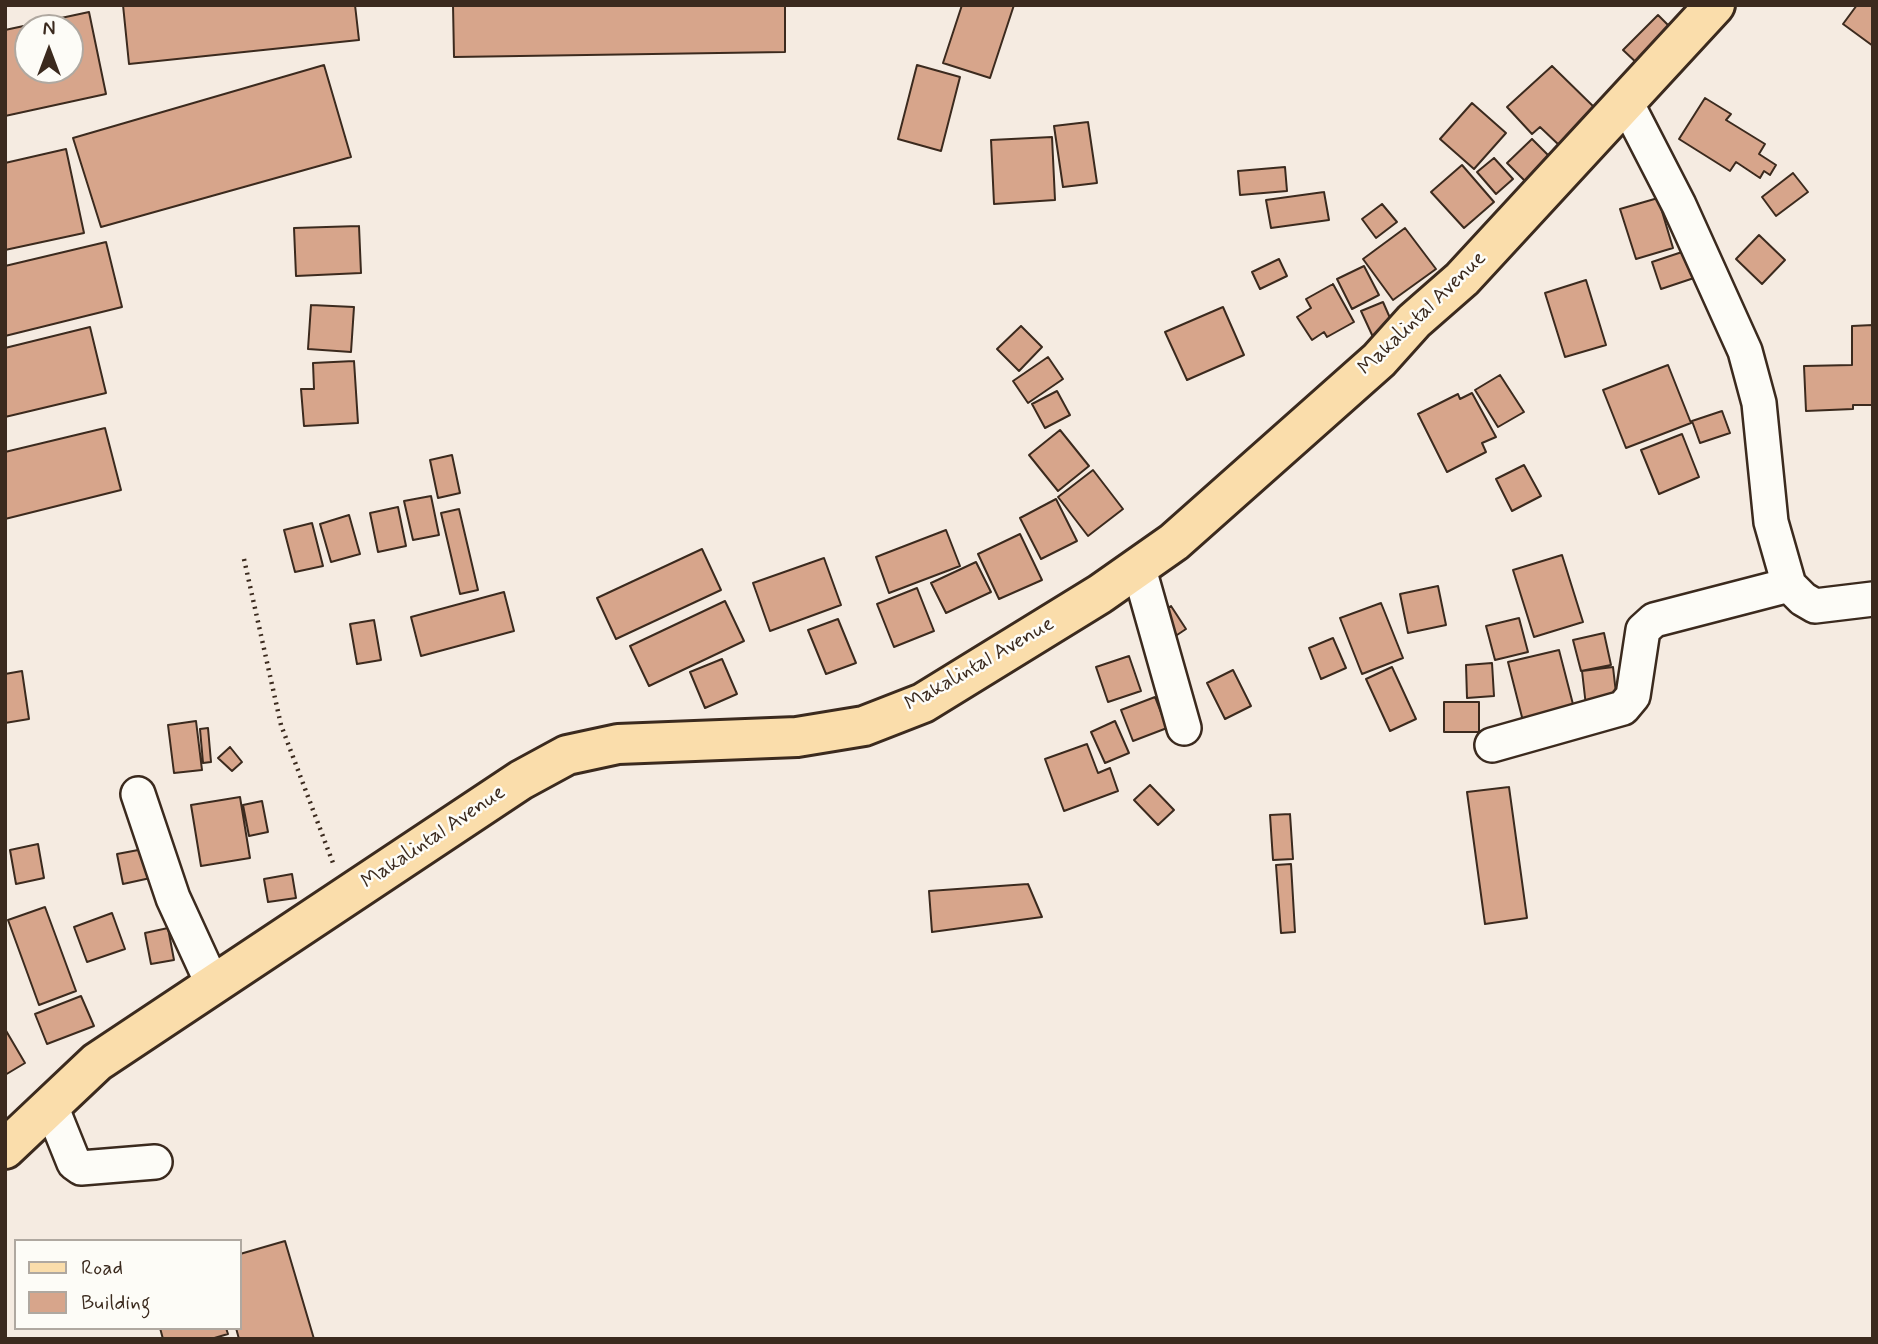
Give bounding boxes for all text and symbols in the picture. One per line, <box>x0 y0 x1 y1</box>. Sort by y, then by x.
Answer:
north arrow <box>14 14 84 84</box>
text: N <box>43 17 55 42</box>
street label: Makalintal Avenue <box>1354 247 1492 381</box>
street label: Makalintal Avenue <box>901 612 1059 718</box>
street label: Makalintal Avenue <box>357 781 511 895</box>
legend <box>14 1239 242 1330</box>
text: Road <box>81 1254 123 1282</box>
text: Building <box>81 1289 151 1317</box>

